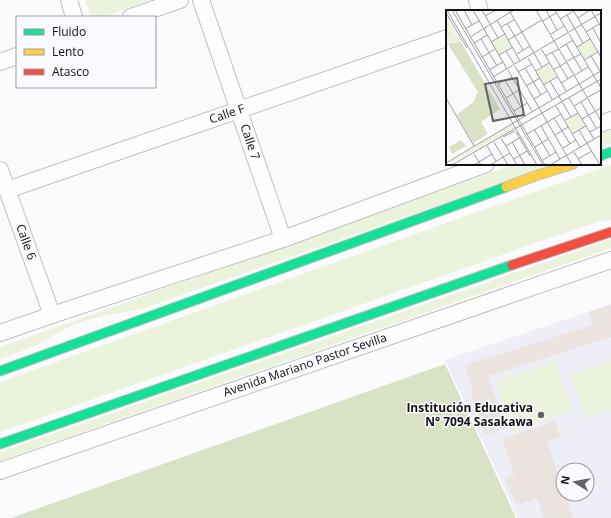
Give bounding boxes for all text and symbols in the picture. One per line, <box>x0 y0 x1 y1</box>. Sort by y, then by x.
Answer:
inset map <box>446 10 601 165</box>
legend <box>16 16 156 88</box>
text: Fluido <box>52 23 86 40</box>
text: Lento <box>52 43 84 60</box>
text: Atasco <box>52 63 89 80</box>
street label: Calle F <box>207 100 247 127</box>
street label: Calle 7 <box>236 122 265 162</box>
street label: Calle 6 <box>12 222 41 262</box>
street label: Avenida Mariano Pastor Sevilla <box>221 329 389 401</box>
place label: Institución Educativa N° 7094 Sasakawa <box>406 399 533 430</box>
marker: Institución Educativa N° 7094 Sasakawa <box>536 410 546 420</box>
north arrow <box>555 462 595 502</box>
text: N <box>556 474 573 486</box>

